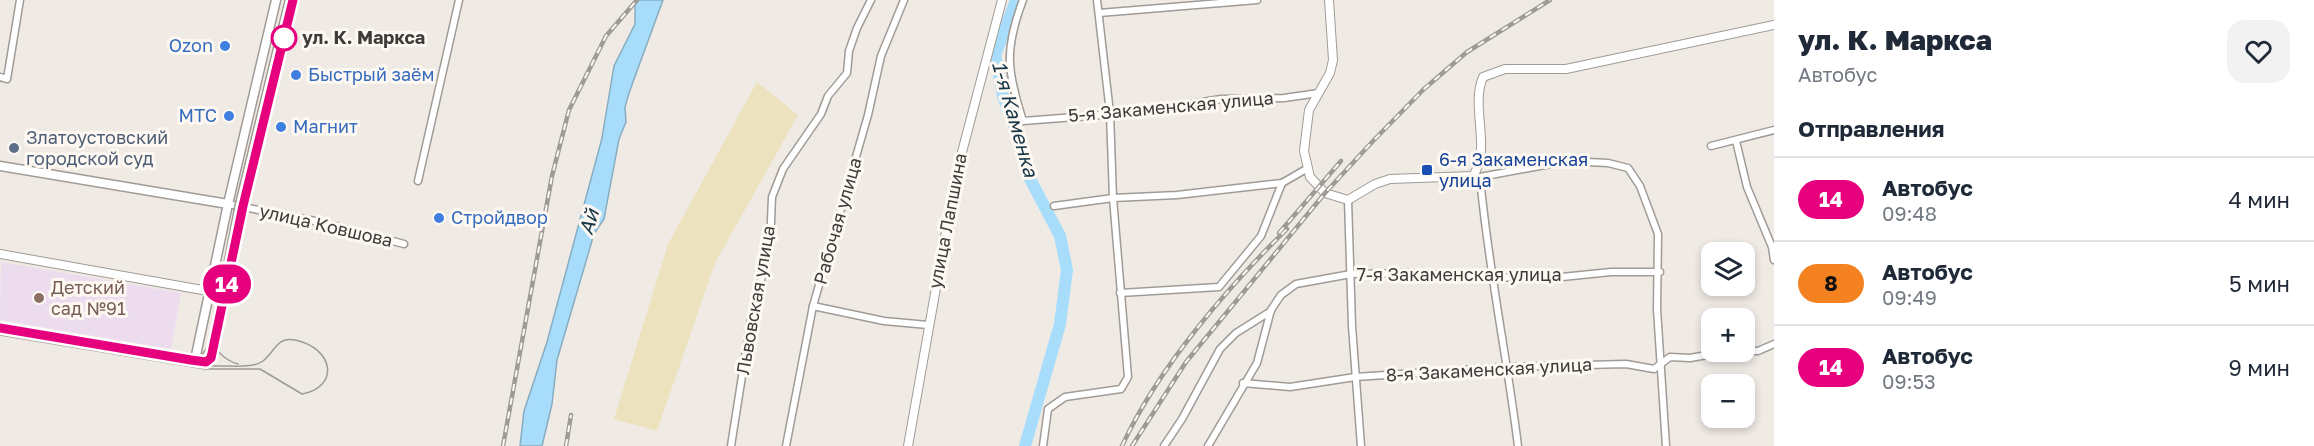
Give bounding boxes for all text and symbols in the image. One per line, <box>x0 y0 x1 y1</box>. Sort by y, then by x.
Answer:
button: heart <box>2227 20 2290 83</box>
text: ул. К. Маркса <box>1798 23 1992 56</box>
marker: ул. К. Маркса <box>271 25 297 51</box>
place label: ул. К. Маркса <box>302 26 425 48</box>
place label: Ozon <box>169 34 213 56</box>
marker: Ozon <box>218 39 232 53</box>
water label: 1-я Каменка <box>988 58 1044 180</box>
text: Автобус <box>1798 62 1877 86</box>
place label: Быстрый заём <box>308 63 434 85</box>
marker: Быстрый заём <box>289 68 303 82</box>
street label: 5-я Закаменская улица <box>1067 86 1275 126</box>
place label: МТС <box>178 104 217 126</box>
marker: МТС <box>222 109 236 123</box>
place label: Магнит <box>293 115 358 137</box>
text: Отправления <box>1798 115 1944 142</box>
marker: Магнит <box>274 120 288 134</box>
place label: Златоустовский городской суд <box>26 126 168 169</box>
marker: Златоустовский городской суд <box>7 141 21 155</box>
place label: 6-я Закаменская улица <box>1439 148 1588 191</box>
street label: улица Лапшина <box>923 151 971 291</box>
street label: Рабочая улица <box>808 155 866 287</box>
marker: 6-я Закаменская улица <box>1420 163 1434 177</box>
text: Автобус <box>1882 174 1973 201</box>
text: 14 <box>1819 186 1843 212</box>
text: 4 мин <box>2228 186 2290 213</box>
street label: улица Ковшова <box>257 199 395 251</box>
text: 09:48 <box>1882 201 1937 225</box>
water label: Ай <box>573 204 604 237</box>
place label: Стройдвор <box>451 206 548 228</box>
marker: Стройдвор <box>432 211 446 225</box>
street label: Львовская улица <box>731 224 779 376</box>
map controls <box>1701 242 1755 428</box>
button: layers <box>1701 242 1755 296</box>
text: Автобус <box>1882 258 1973 285</box>
street label: 7-я Закаменская улица <box>1356 263 1562 285</box>
line badge: 14 <box>200 264 254 304</box>
text: 8 <box>1824 270 1838 296</box>
text: 5 мин <box>2229 270 2290 297</box>
text: 14 <box>215 271 239 297</box>
place label: Детский сад №91 <box>51 276 126 319</box>
text: 09:49 <box>1882 285 1937 309</box>
marker: Детский сад №91 <box>32 291 46 305</box>
button: + <box>1701 308 1755 362</box>
text: Автобус <box>1882 342 1973 369</box>
street label: 8-я Закаменская улица <box>1385 353 1593 385</box>
text: 14 <box>1819 354 1843 380</box>
text: 9 мин <box>2229 354 2290 381</box>
text: 09:53 <box>1882 369 1936 393</box>
button: − <box>1701 374 1755 428</box>

